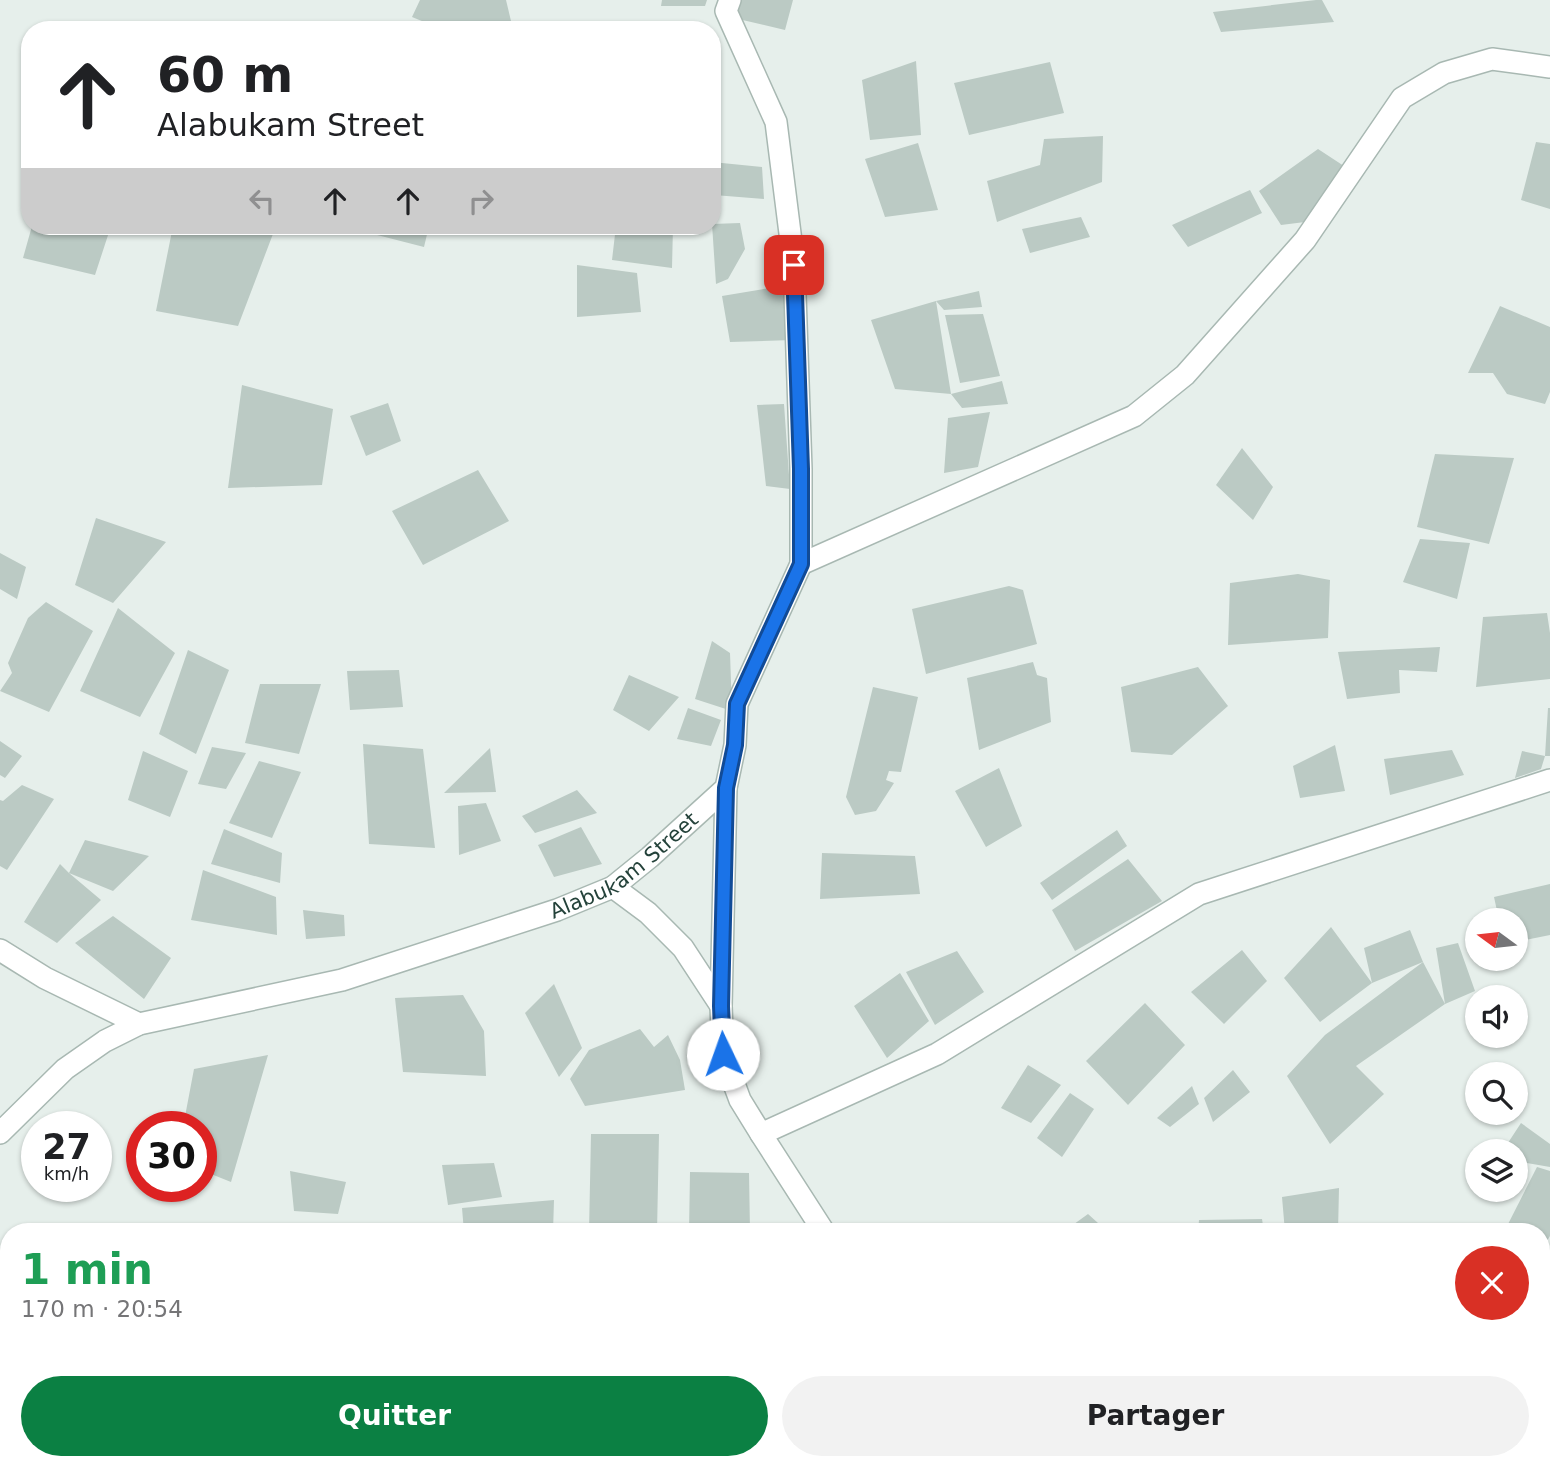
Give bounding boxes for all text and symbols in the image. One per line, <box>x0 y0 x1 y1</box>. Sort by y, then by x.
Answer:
text: 60 m <box>157 47 293 104</box>
icon: ahead <box>42 49 133 140</box>
text: Alabukam Street <box>157 106 424 144</box>
icon: left <box>243 182 281 220</box>
icon: ahead <box>316 182 354 220</box>
icon: ahead <box>389 182 427 220</box>
icon: right <box>462 182 500 220</box>
pin <box>764 235 824 295</box>
icon: arrive <box>775 246 813 284</box>
street label: Alabukam Street <box>546 807 703 924</box>
north arrow <box>1465 908 1528 971</box>
map controls <box>1465 908 1528 1202</box>
button: sound <box>1465 985 1528 1048</box>
position arrow <box>686 1017 760 1091</box>
button: search <box>1465 1062 1528 1125</box>
speed limit sign: 30 <box>126 1111 217 1202</box>
text: 27 <box>42 1127 91 1167</box>
button: layers <box>1465 1139 1528 1202</box>
text: km/h <box>44 1163 89 1184</box>
text: 1 min <box>21 1245 153 1294</box>
button: close <box>1455 1246 1529 1320</box>
text: 170 m · 20:54 <box>21 1296 183 1322</box>
button: Quitter <box>21 1376 768 1456</box>
button: Partager <box>782 1376 1529 1456</box>

